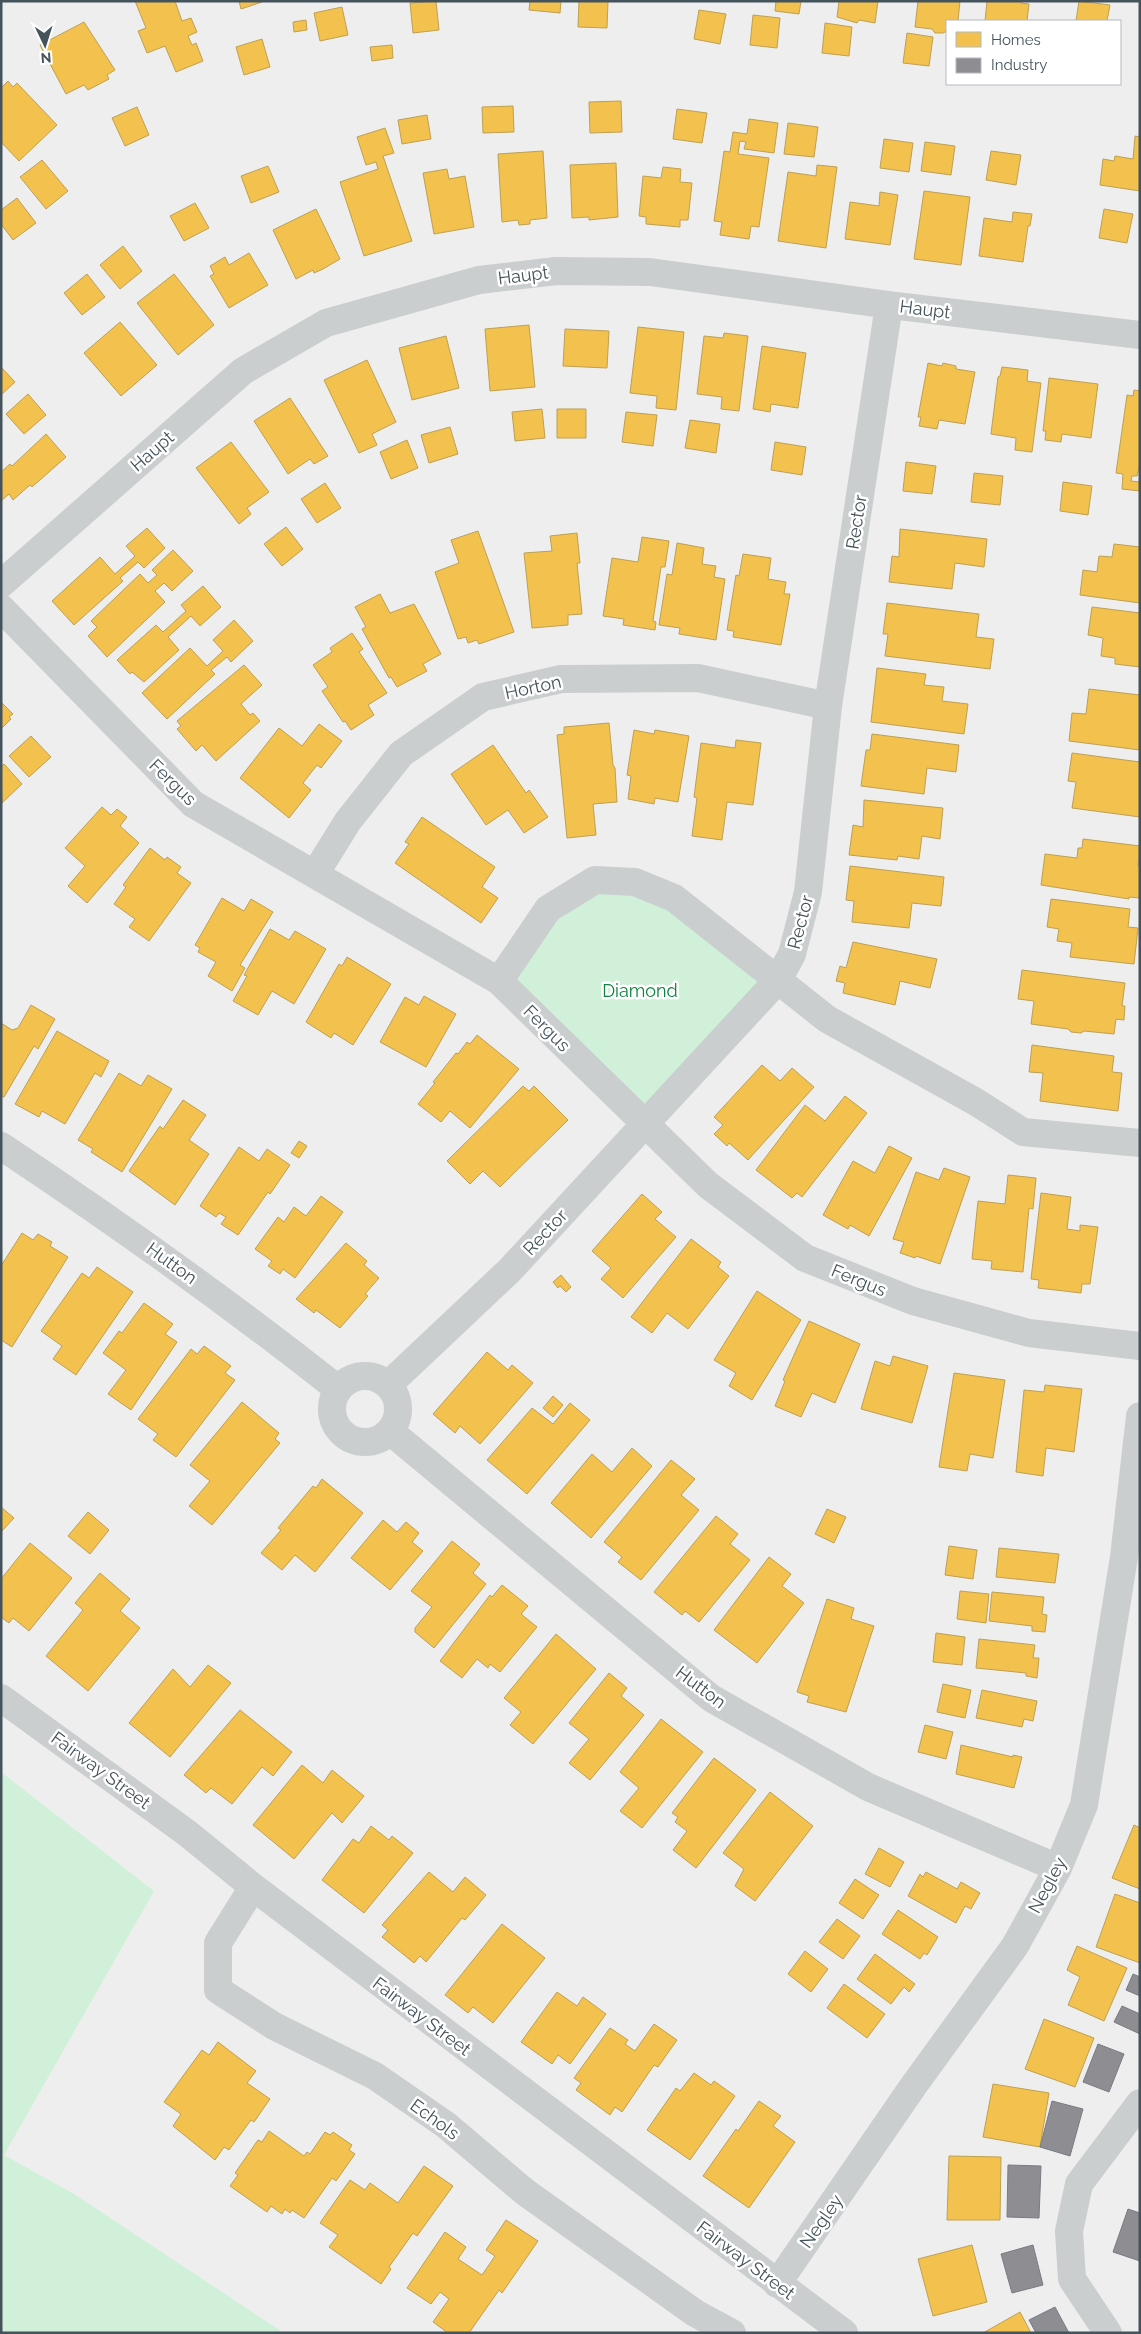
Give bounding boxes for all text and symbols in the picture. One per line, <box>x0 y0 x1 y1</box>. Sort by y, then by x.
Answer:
north arrow <box>20 20 70 70</box>
legend <box>946 20 1121 85</box>
text: Homes <box>991 31 1041 49</box>
text: N <box>40 50 52 66</box>
text: Industry <box>991 56 1047 74</box>
street label: Haupt <box>497 261 549 289</box>
street label: Haupt <box>899 295 951 323</box>
street label: Haupt <box>126 426 178 476</box>
street label: Rector <box>841 493 871 551</box>
street label: Horton <box>503 671 563 703</box>
street label: Fergus <box>145 755 201 810</box>
street label: Rector <box>783 892 817 951</box>
park label: Diamond <box>602 980 678 1001</box>
street label: Fergus <box>519 1000 575 1056</box>
street label: Rector <box>519 1204 572 1259</box>
street label: Hutton <box>143 1238 201 1288</box>
street label: Fergus <box>829 1260 890 1301</box>
street label: Hutton <box>672 1661 730 1713</box>
street label: Fairway Street <box>47 1727 155 1813</box>
street label: Negley <box>1024 1853 1071 1917</box>
street label: Fairway Street <box>369 1972 475 2060</box>
street label: Echols <box>406 2094 464 2144</box>
street label: Negley <box>795 2190 847 2252</box>
street label: Fairway Street <box>693 2216 799 2304</box>

